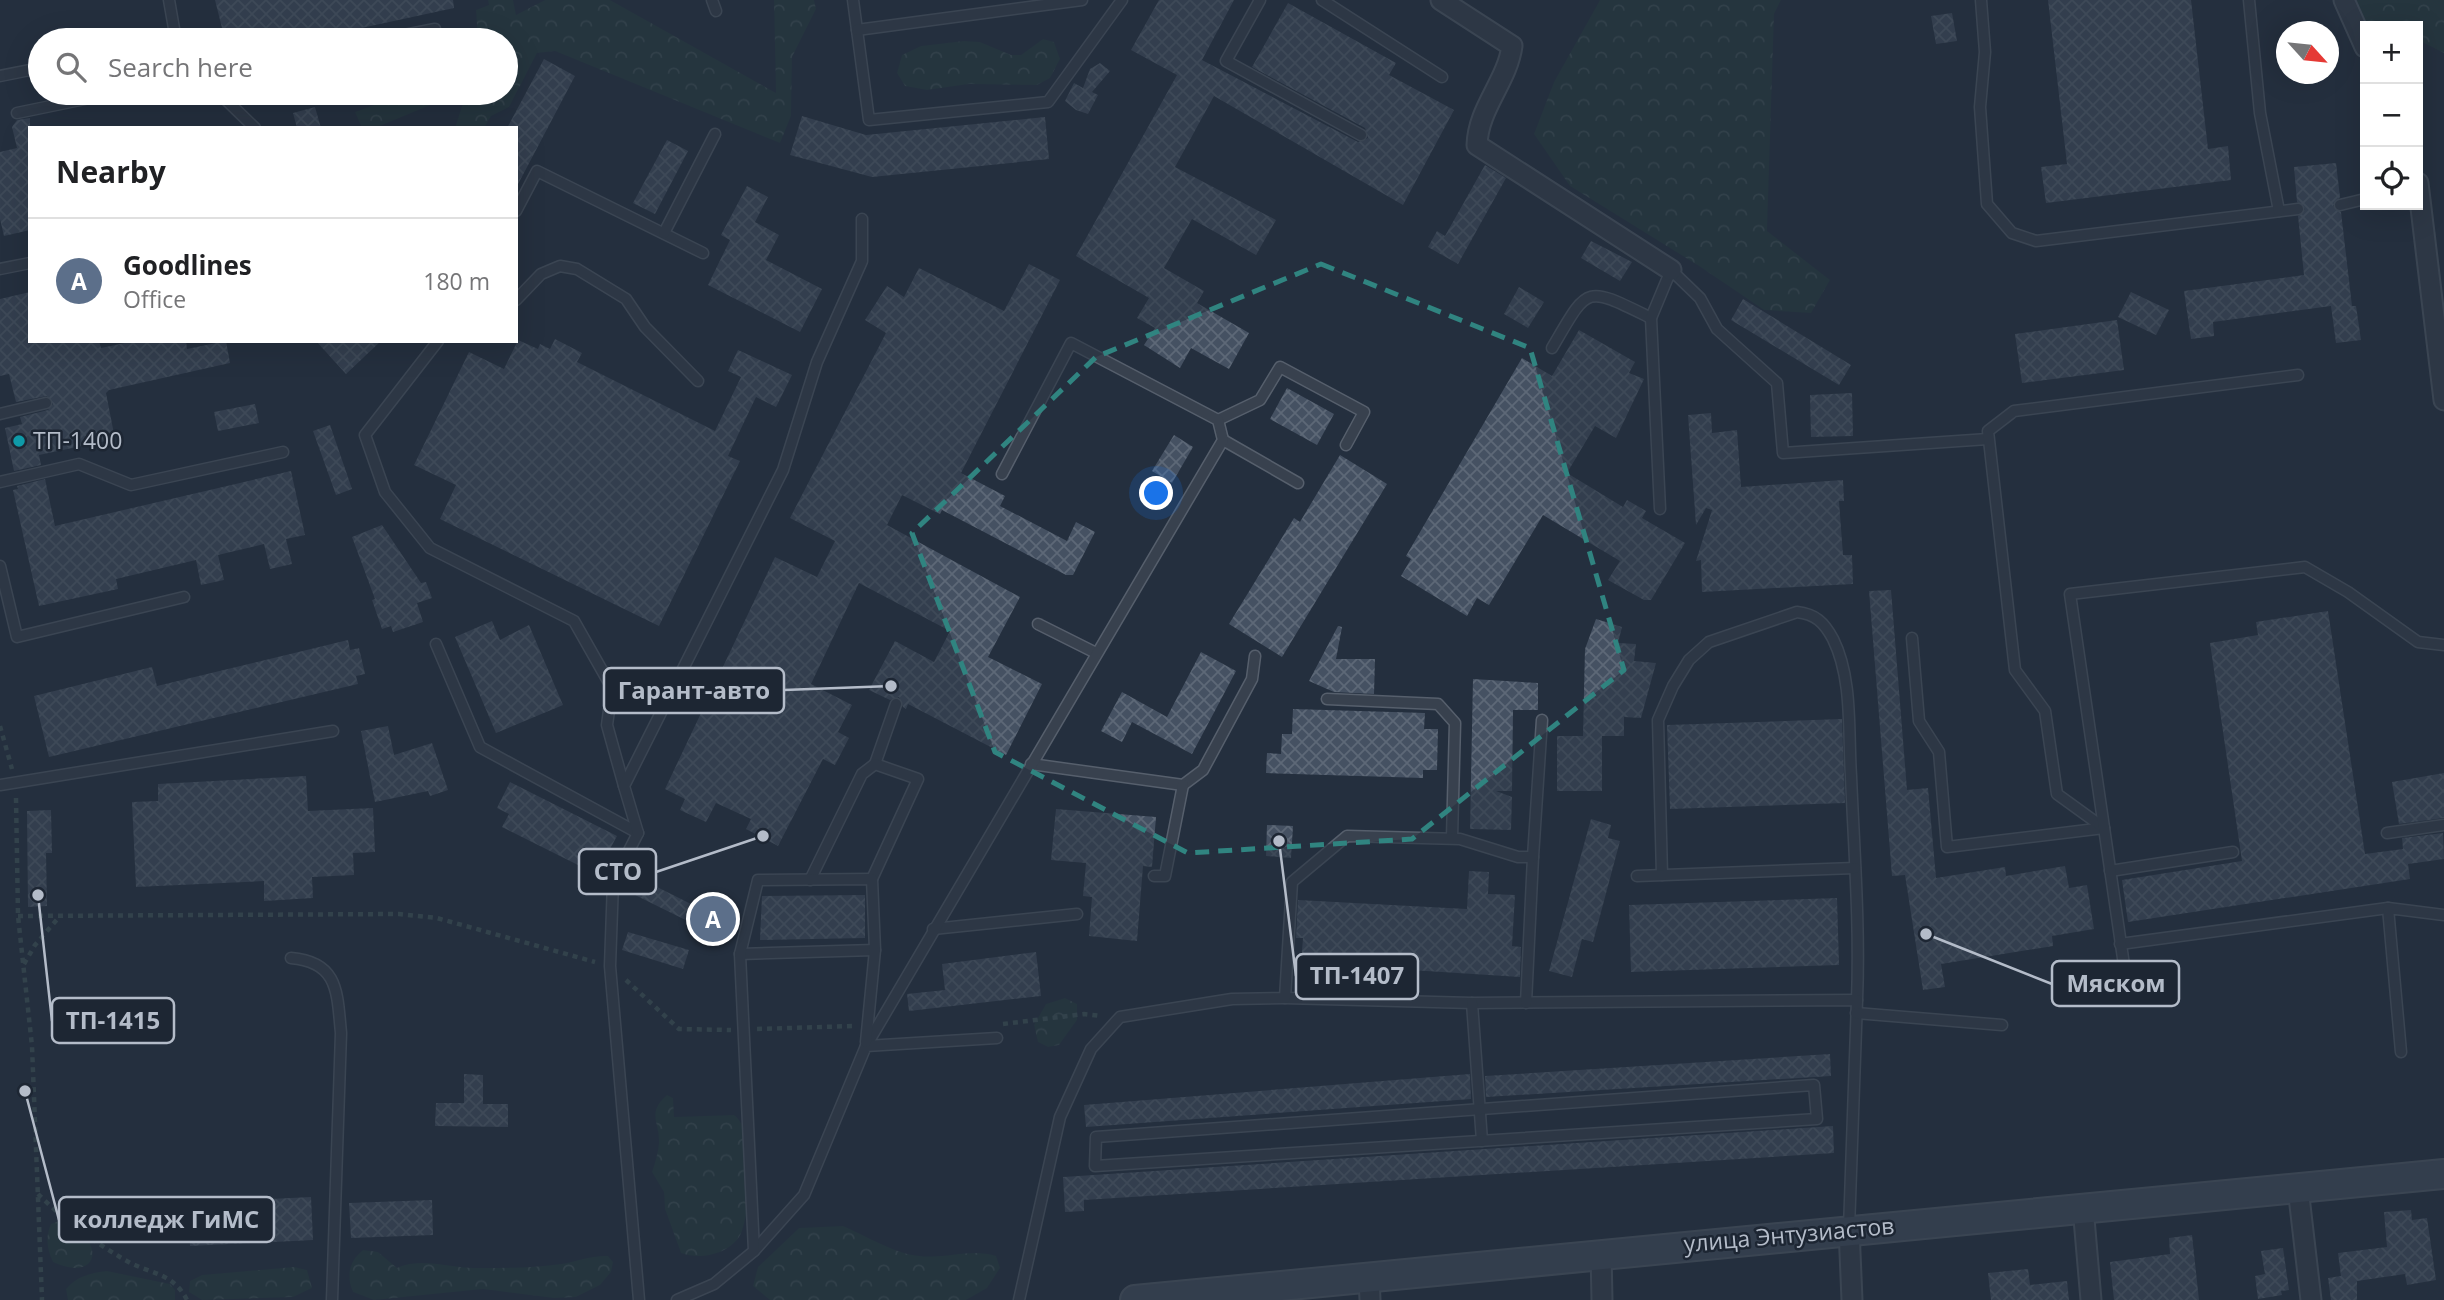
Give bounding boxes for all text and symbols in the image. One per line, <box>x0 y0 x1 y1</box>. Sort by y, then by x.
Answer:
north arrow <box>2276 21 2339 84</box>
map controls <box>2360 21 2423 210</box>
button: + <box>2360 21 2423 84</box>
search box <box>28 28 518 105</box>
icon: search <box>52 48 90 86</box>
text: Search here <box>108 49 253 85</box>
button: − <box>2360 84 2423 147</box>
button: locate <box>2360 147 2423 210</box>
text: Nearby <box>56 151 166 192</box>
text: Goodlines <box>123 247 252 283</box>
text: A <box>71 265 87 297</box>
text: 180 m <box>423 265 490 297</box>
text: Office <box>123 283 186 315</box>
place label: ТП-1400 <box>33 424 122 456</box>
marker: ТП-1400 <box>11 433 27 449</box>
your location <box>1139 476 1173 510</box>
callout: Гарант-авто <box>604 668 784 713</box>
text: Гарант-авто <box>618 673 770 706</box>
callout: СТО <box>579 849 656 894</box>
text: СТО <box>594 854 642 887</box>
pin: A <box>690 893 736 945</box>
callout: ТП-1407 <box>1296 954 1418 999</box>
text: ТП-1407 <box>1310 958 1404 991</box>
callout: Мяском <box>2052 961 2179 1006</box>
text: Мяском <box>2066 966 2166 999</box>
callout: ТП-1415 <box>52 998 174 1043</box>
text: ТП-1415 <box>66 1003 160 1036</box>
callout: колледж ГиМС <box>59 1197 274 1242</box>
text: колледж ГиМС <box>73 1202 259 1235</box>
street label: улица Энтузиастов <box>1682 1209 1896 1259</box>

